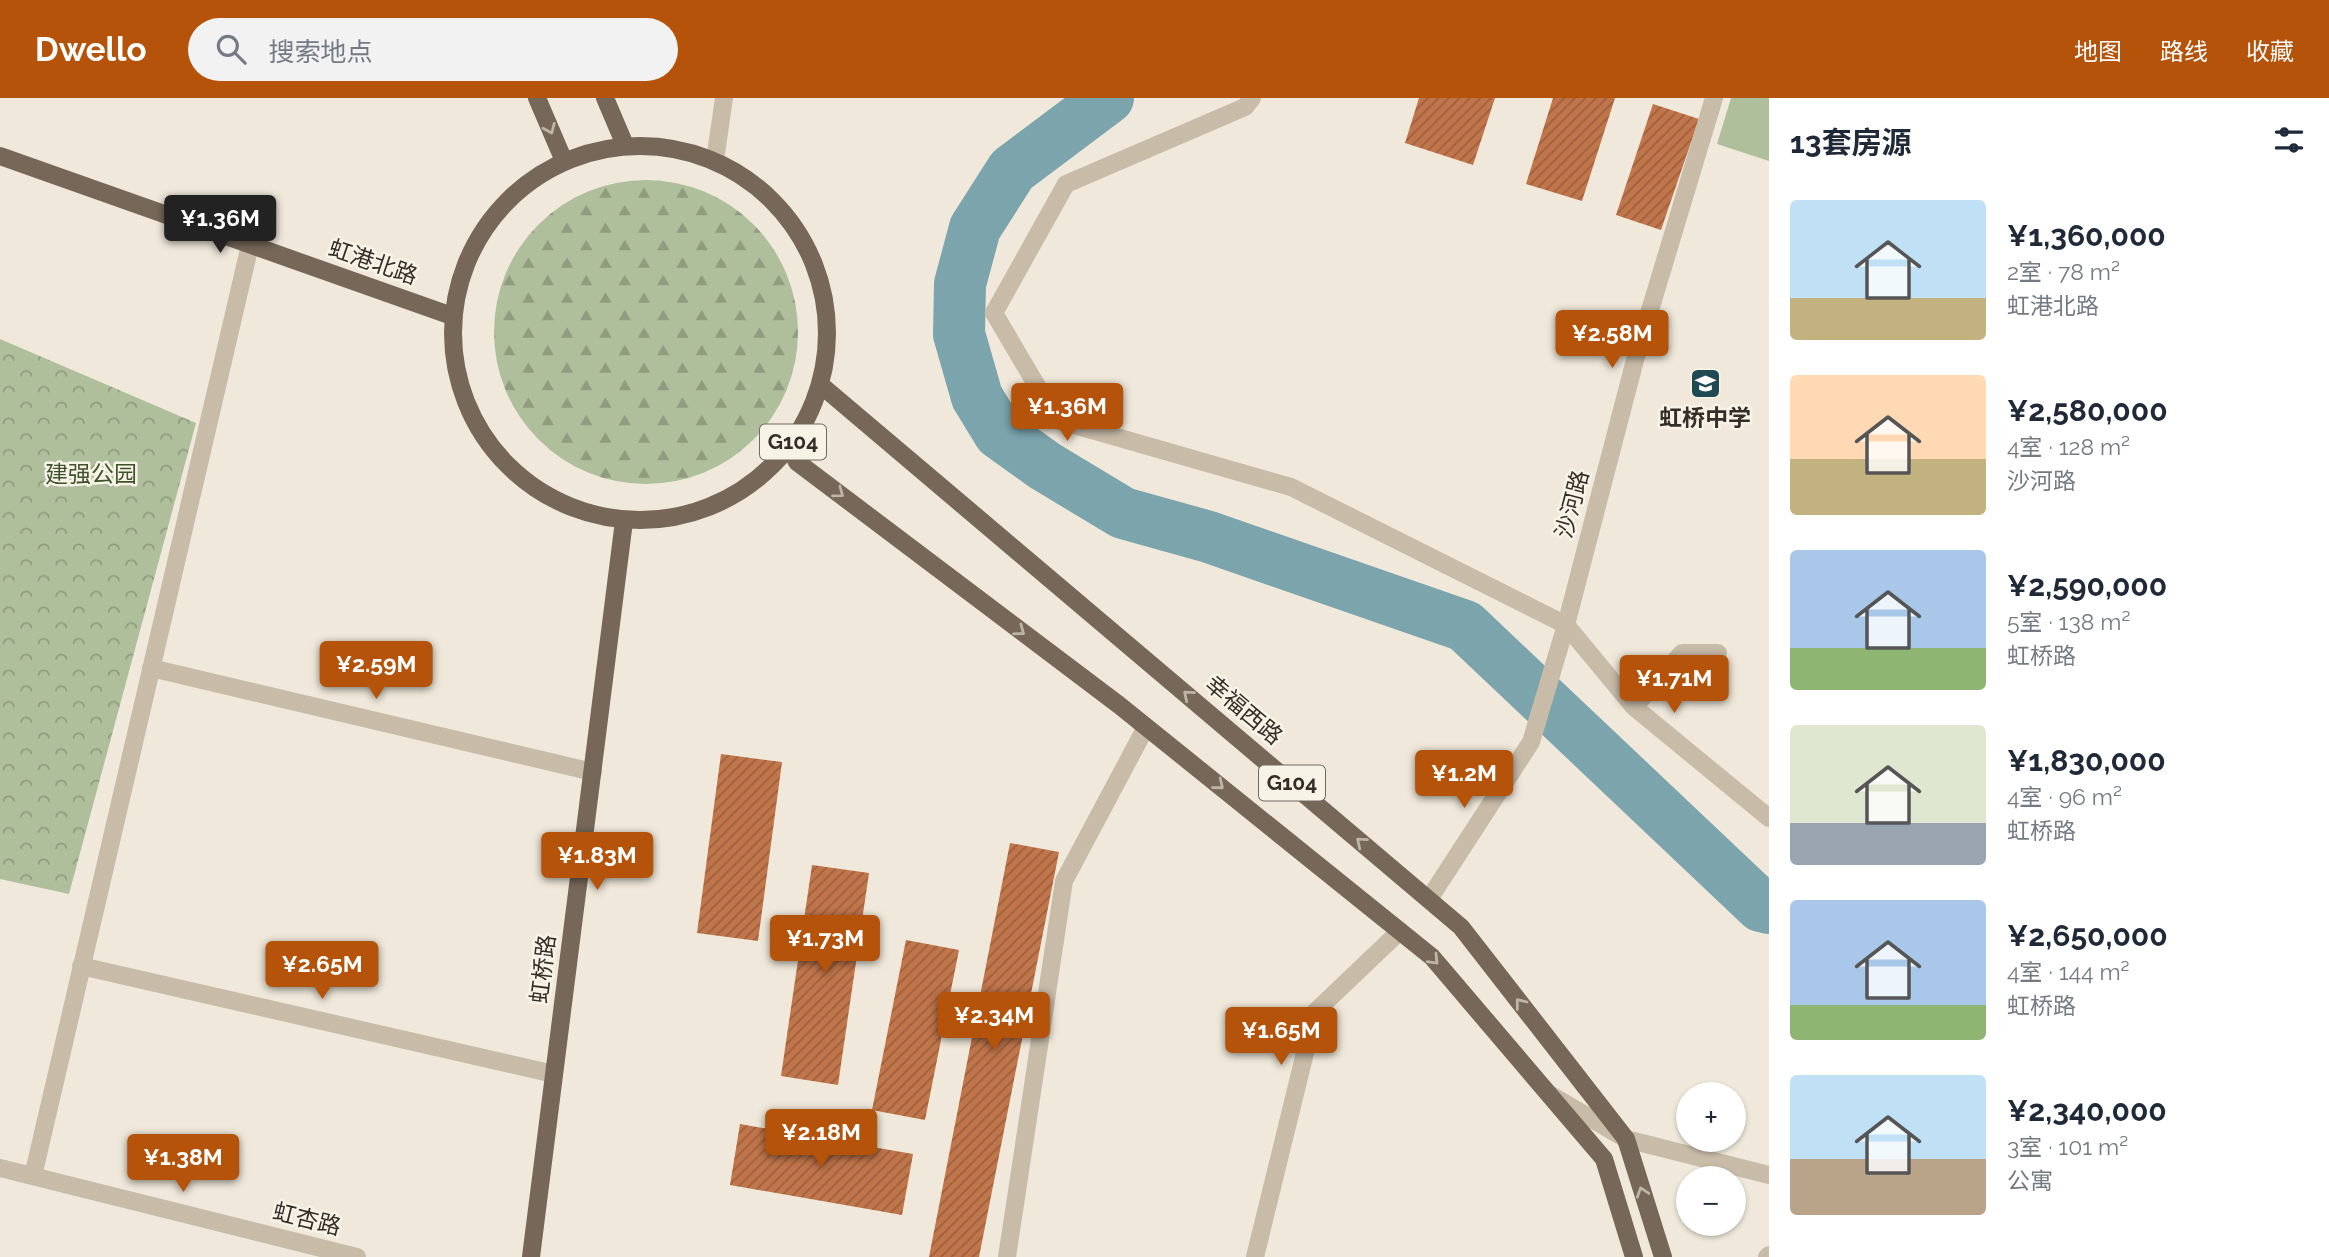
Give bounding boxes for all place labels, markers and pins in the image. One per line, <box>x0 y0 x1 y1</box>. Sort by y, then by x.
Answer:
pin: ¥1.36M <box>163 195 277 255</box>
pin: ¥2.58M <box>1555 310 1669 370</box>
school or university icon: 虹桥中学 <box>1688 367 1722 401</box>
pin: ¥1.36M <box>1010 384 1124 443</box>
place label: 虹桥中学 <box>1659 404 1751 431</box>
pin: ¥2.59M <box>319 642 433 701</box>
pin: ¥1.71M <box>1617 656 1731 715</box>
pin: ¥1.2M <box>1415 750 1513 810</box>
pin: ¥1.83M <box>540 832 654 892</box>
pin: ¥1.73M <box>768 916 882 975</box>
pin: ¥2.65M <box>265 942 379 1001</box>
pin: ¥2.34M <box>937 992 1051 1052</box>
pin: ¥1.65M <box>1224 1007 1338 1067</box>
pin: ¥2.18M <box>764 1110 878 1169</box>
pin: ¥1.38M <box>126 1134 240 1194</box>

